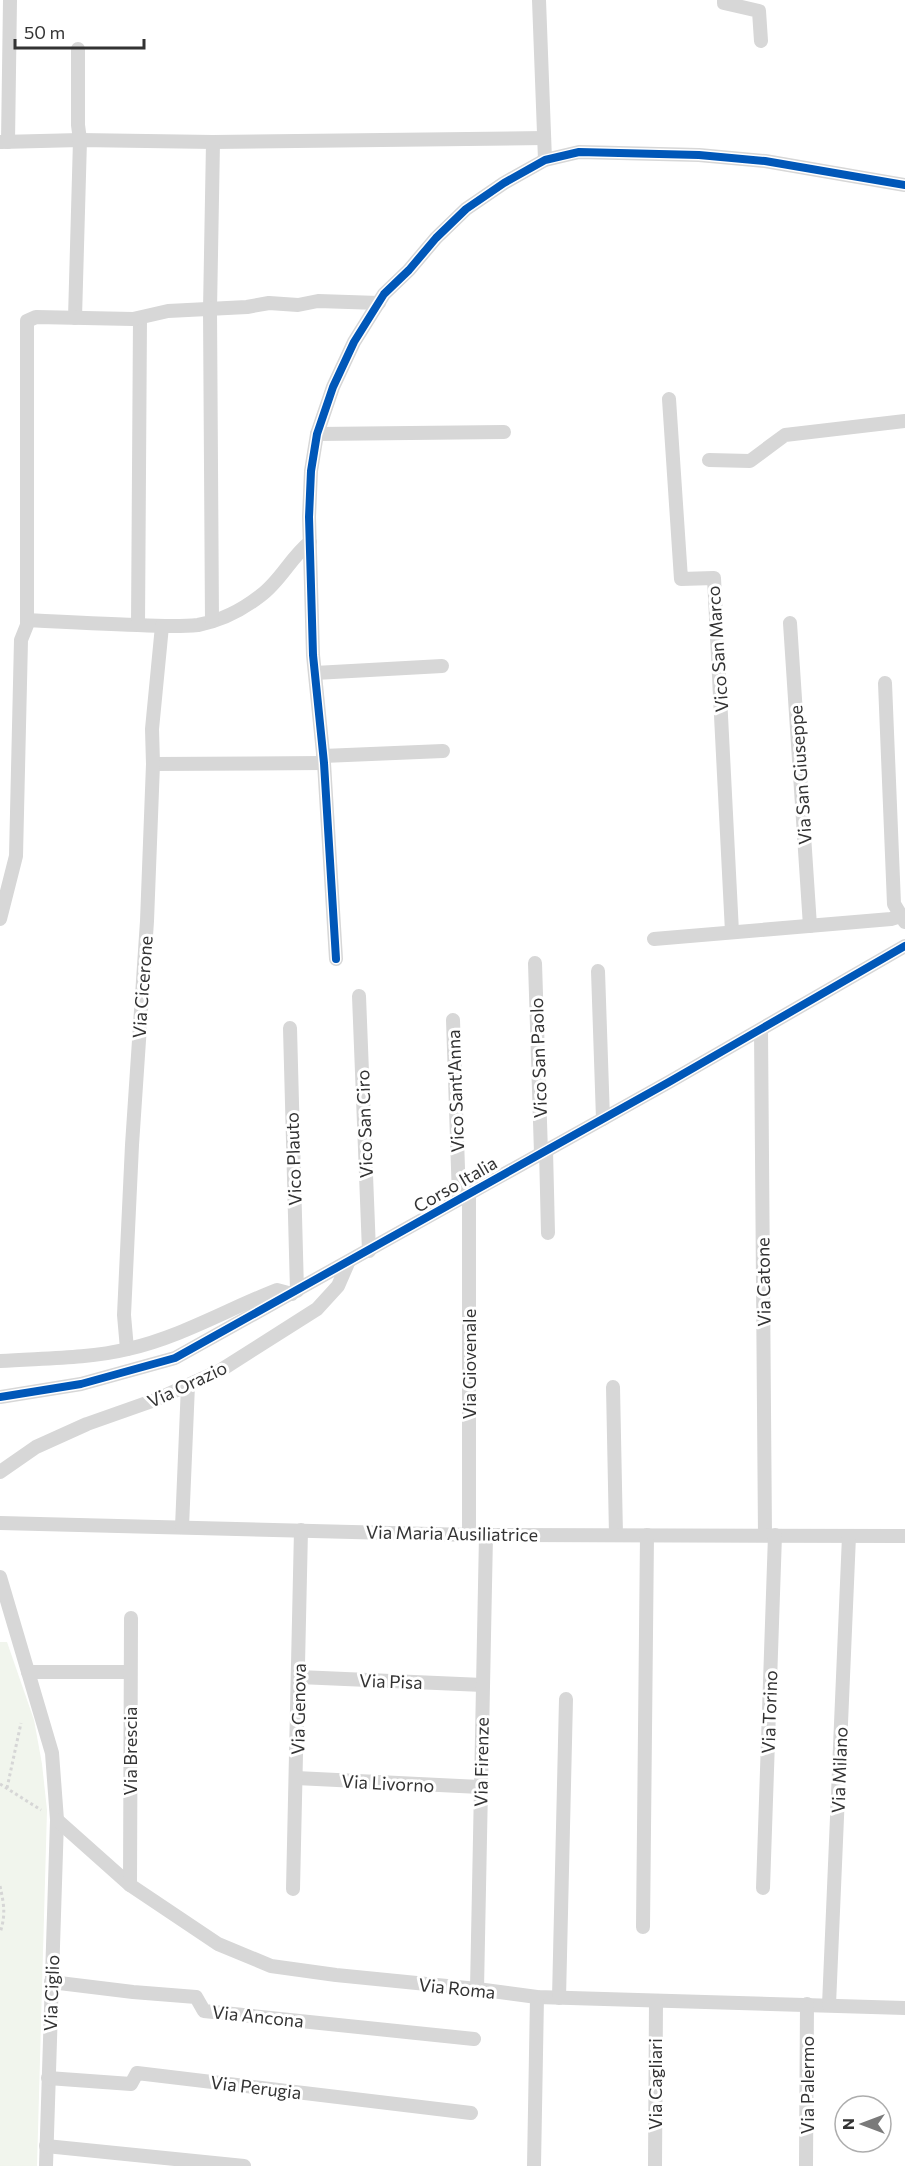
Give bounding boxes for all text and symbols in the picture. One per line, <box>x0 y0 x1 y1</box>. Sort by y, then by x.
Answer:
scale bar <box>15 12 144 50</box>
text: 50 m <box>24 21 65 43</box>
street label: Vico San Marco <box>702 585 732 713</box>
street label: Via San Giuseppe <box>784 704 816 846</box>
street label: Via Cicerone <box>127 935 157 1039</box>
street label: Vico San Paolo <box>525 997 551 1119</box>
street label: Vico Sant'Anna <box>442 1029 468 1153</box>
street label: Vico San Ciro <box>351 1069 377 1179</box>
street label: Vico Plauto <box>280 1112 306 1206</box>
street label: Corso Italia <box>409 1151 501 1217</box>
street label: Via Catone <box>751 1237 775 1327</box>
street label: Via Giovenale <box>458 1309 480 1419</box>
street label: Via Orazio <box>144 1356 230 1412</box>
street label: Via Maria Ausiliatrice <box>366 1520 538 1546</box>
street label: Via Genova <box>286 1663 310 1755</box>
street label: Via Pisa <box>359 1669 423 1693</box>
street label: Via Torino <box>757 1670 781 1754</box>
street label: Via Brescia <box>119 1707 141 1795</box>
street label: Via Firenze <box>469 1717 493 1807</box>
street label: Via Milano <box>826 1726 852 1814</box>
street label: Via Livorno <box>341 1770 435 1796</box>
street label: Via Ciglio <box>39 1954 63 2032</box>
street label: Via Roma <box>417 1973 497 2003</box>
street label: Via Ancona <box>211 2000 305 2032</box>
street label: Via Palermo <box>796 2036 818 2134</box>
street label: Via Cagliari <box>644 2038 666 2130</box>
street label: Via Perugia <box>209 2071 303 2103</box>
north arrow <box>833 2094 893 2154</box>
text: N <box>838 2118 857 2130</box>

